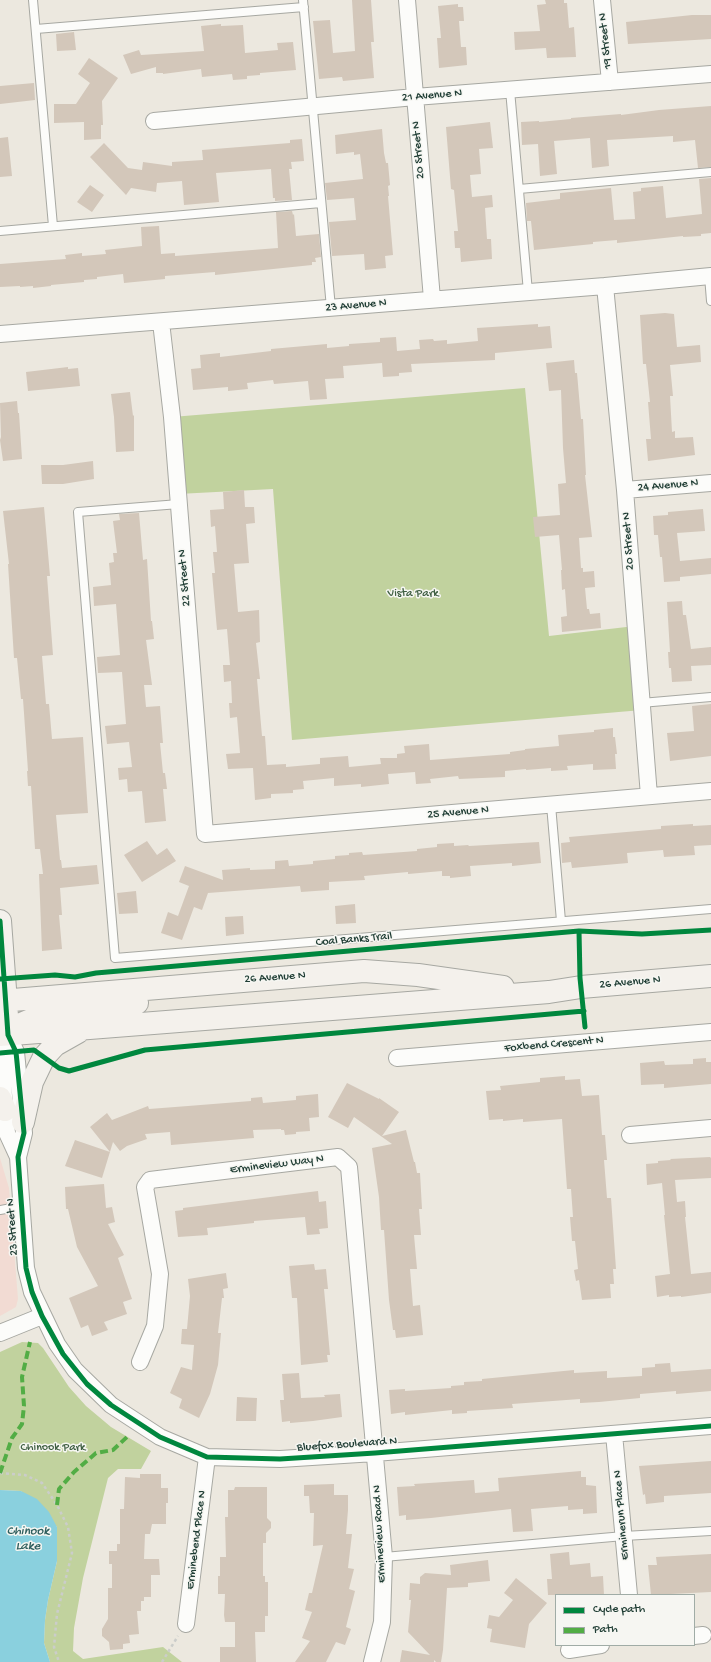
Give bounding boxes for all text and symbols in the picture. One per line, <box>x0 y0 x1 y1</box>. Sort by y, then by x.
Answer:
street label: 19 Street N <box>596 12 616 70</box>
street label: 21 Avenue N <box>401 86 463 106</box>
street label: 20 Street N <box>409 120 429 180</box>
street label: 23 Avenue N <box>325 296 387 316</box>
street label: 24 Avenue N <box>637 476 699 496</box>
street label: 20 Street N <box>620 511 638 571</box>
street label: 22 Street N <box>175 549 195 607</box>
park label: Vista Park <box>388 587 438 601</box>
street label: 25 Avenue N <box>427 803 489 823</box>
street label: Coal Banks Trail <box>315 929 393 951</box>
street label: 26 Avenue N <box>244 969 306 987</box>
street label: 26 Avenue N <box>599 973 661 993</box>
street label: Foxbend Crescent N <box>504 1033 604 1057</box>
street label: Ermineview Way N <box>229 1152 325 1178</box>
street label: 23 Street N <box>4 1198 22 1256</box>
street label: Bluefox Boulevard N <box>296 1434 398 1456</box>
park label: Chinook Park <box>21 1441 85 1455</box>
street label: Erminerun Place N <box>611 1470 633 1560</box>
street label: Ermineview Road N <box>370 1485 390 1583</box>
street label: Erminebend Place N <box>184 1490 210 1590</box>
water label: Chinook Lake <box>7 1524 49 1555</box>
legend <box>555 1594 695 1646</box>
text: Cycle path <box>593 1603 645 1617</box>
text: Path <box>593 1623 618 1637</box>

